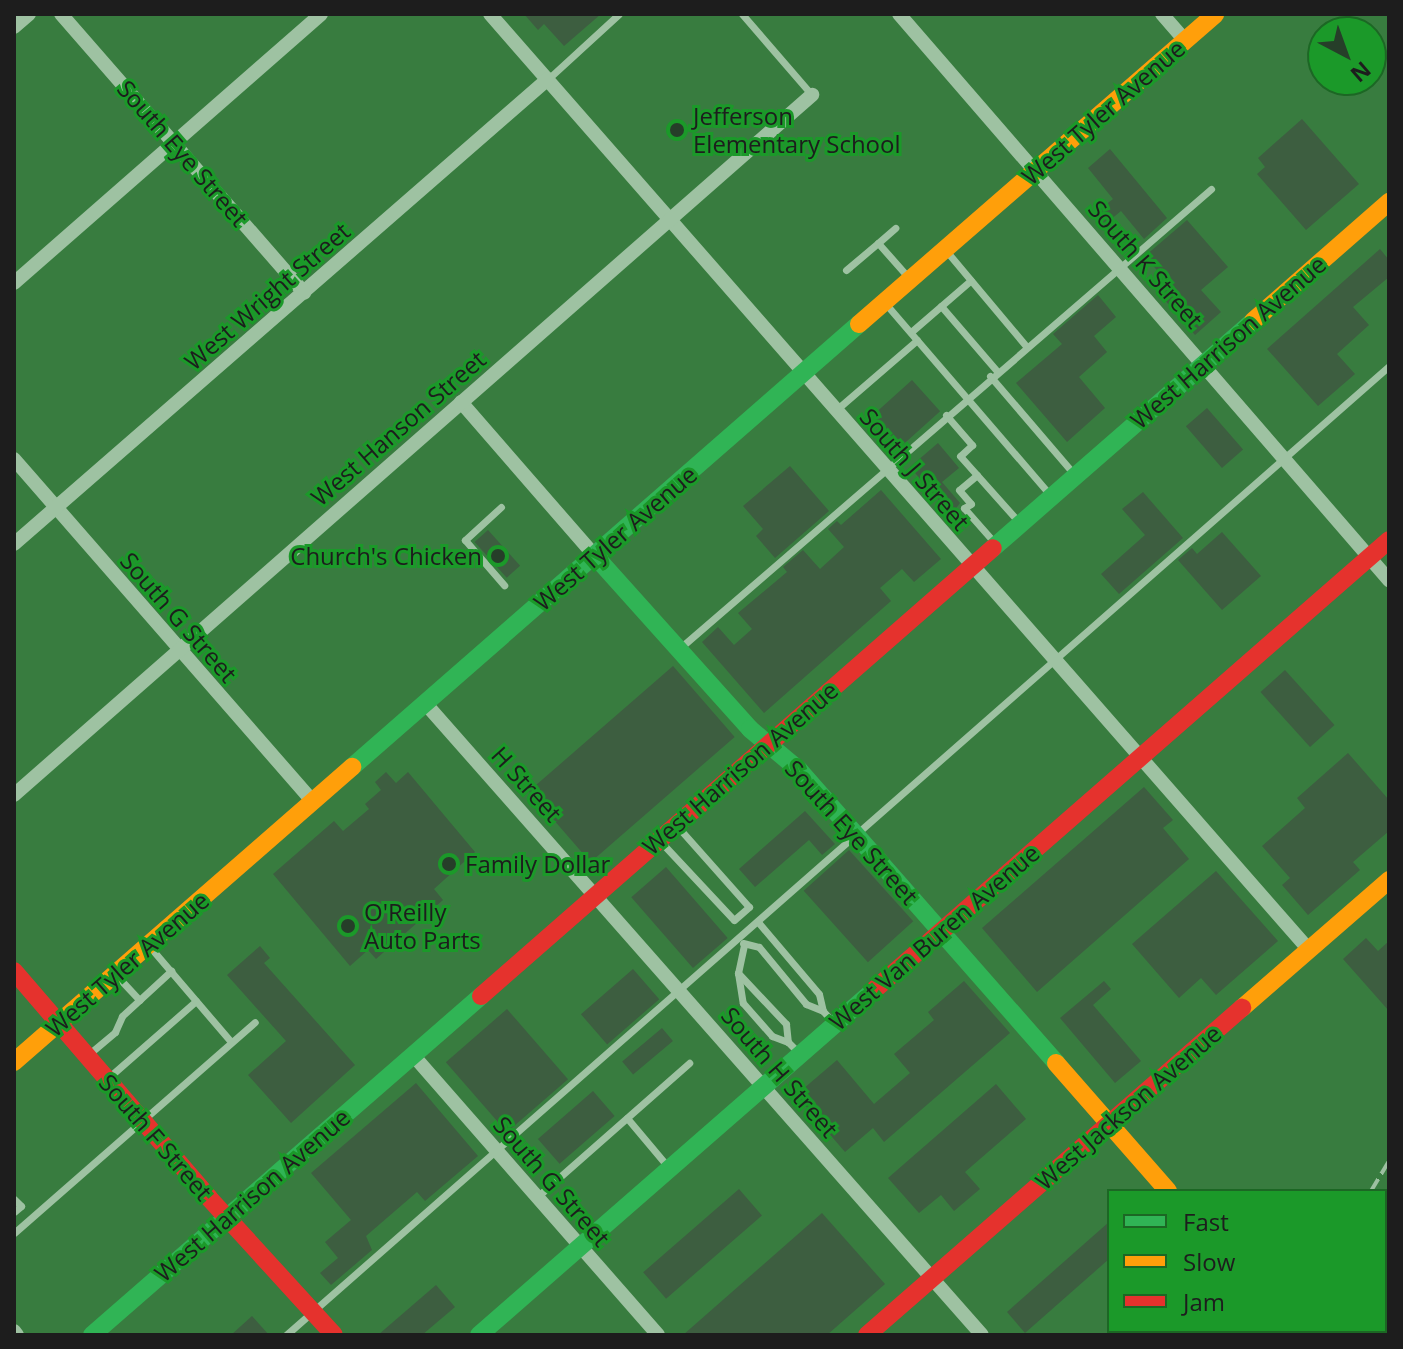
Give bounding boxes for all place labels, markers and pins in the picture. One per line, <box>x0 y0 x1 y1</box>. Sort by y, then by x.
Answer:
place label: Jefferson Elementary School <box>693 102 901 158</box>
marker: Jefferson Elementary School <box>668 121 686 139</box>
place label: Church's Chicken <box>290 542 482 570</box>
marker: Church's Chicken <box>489 547 507 565</box>
place label: Family Dollar <box>465 850 610 878</box>
marker: Family Dollar <box>440 855 458 873</box>
place label: O'Reilly Auto Parts <box>364 898 481 954</box>
marker: O'Reilly Auto Parts <box>339 917 357 935</box>

